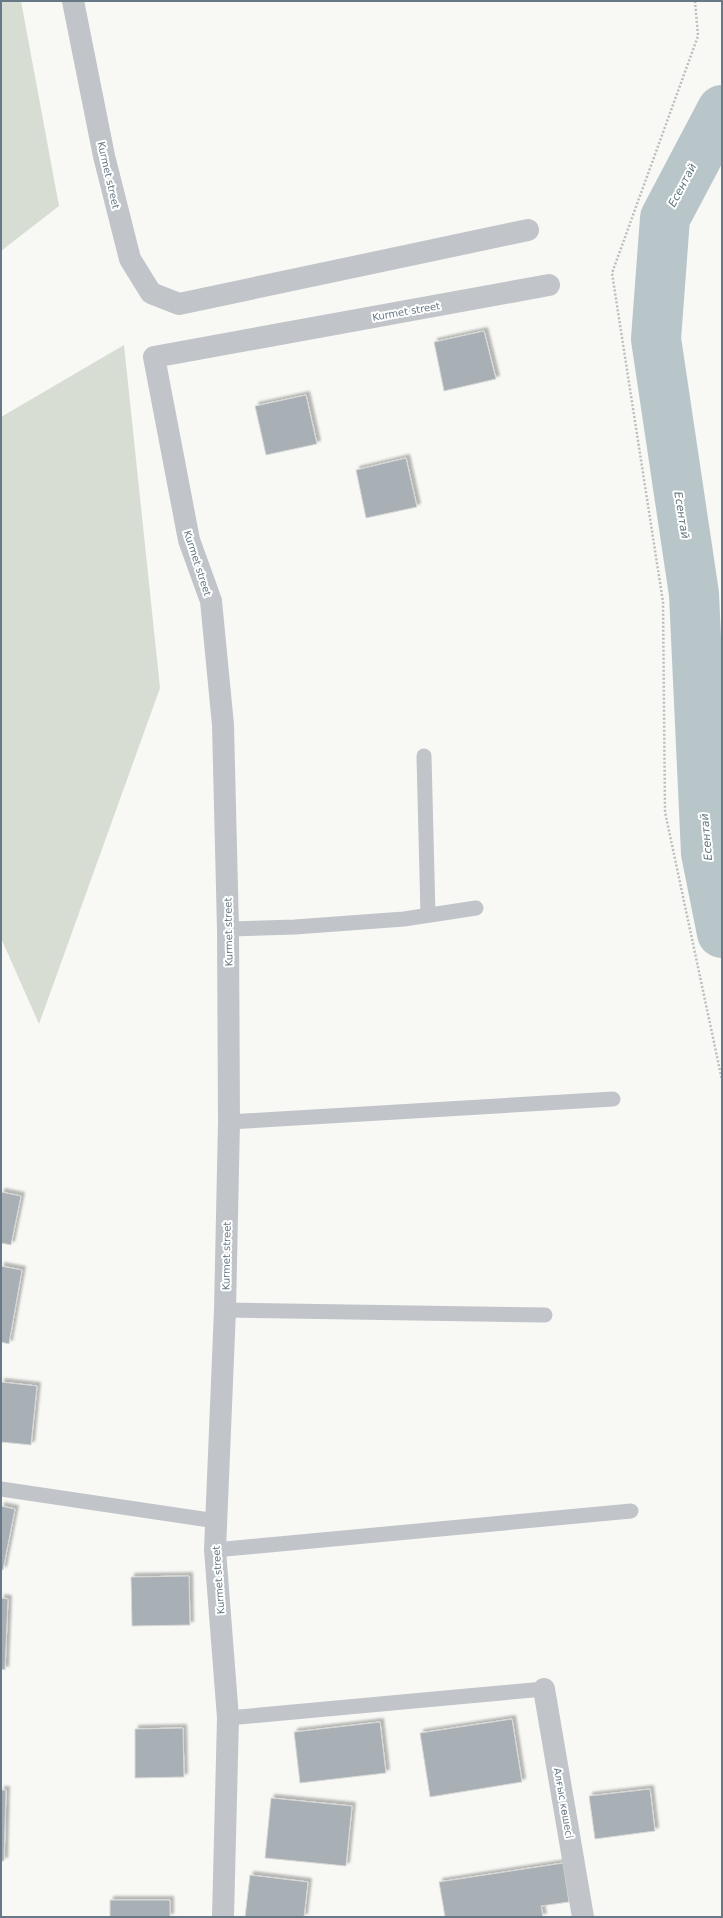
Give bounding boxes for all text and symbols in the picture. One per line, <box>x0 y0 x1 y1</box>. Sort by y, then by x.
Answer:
street label: Kurmet street <box>95 140 122 210</box>
water label: Есентай <box>666 161 699 209</box>
street label: Kurmet street <box>371 300 441 323</box>
water label: Есентай <box>671 491 692 539</box>
street label: Kurmet street <box>182 529 213 598</box>
water label: Есентай <box>698 813 715 861</box>
street label: Kurmet street <box>222 898 235 966</box>
street label: Kurmet street <box>220 1222 233 1290</box>
street label: Kurmet street <box>211 1545 226 1615</box>
street label: Алғыс көшесі <box>552 1767 575 1839</box>

